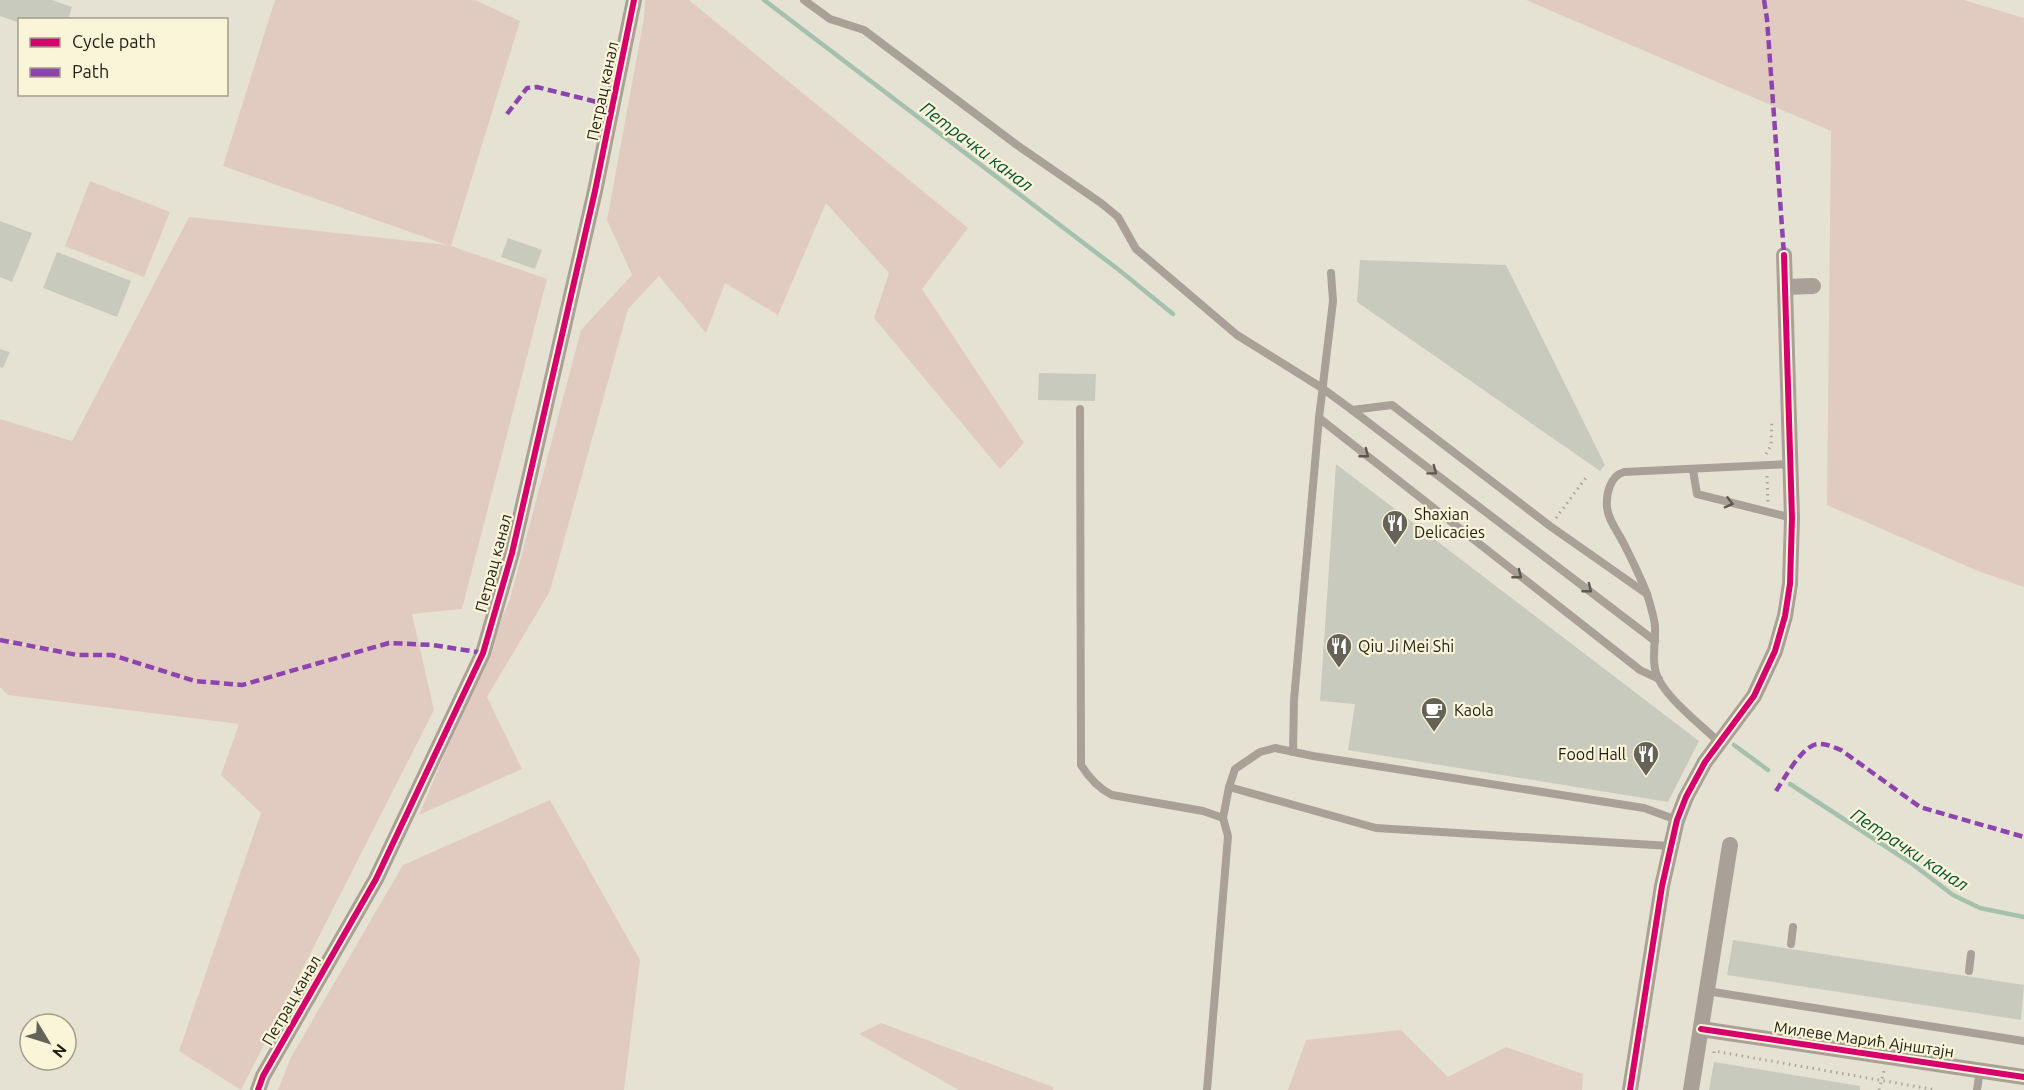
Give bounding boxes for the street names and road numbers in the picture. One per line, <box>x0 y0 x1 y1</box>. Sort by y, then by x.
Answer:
street label: Петрац канал <box>583 40 621 142</box>
street label: Петрац канал <box>471 512 515 614</box>
street label: Петрац канал <box>258 952 324 1048</box>
street label: Милеве Марић Ајнштајн <box>1773 1017 1955 1061</box>

